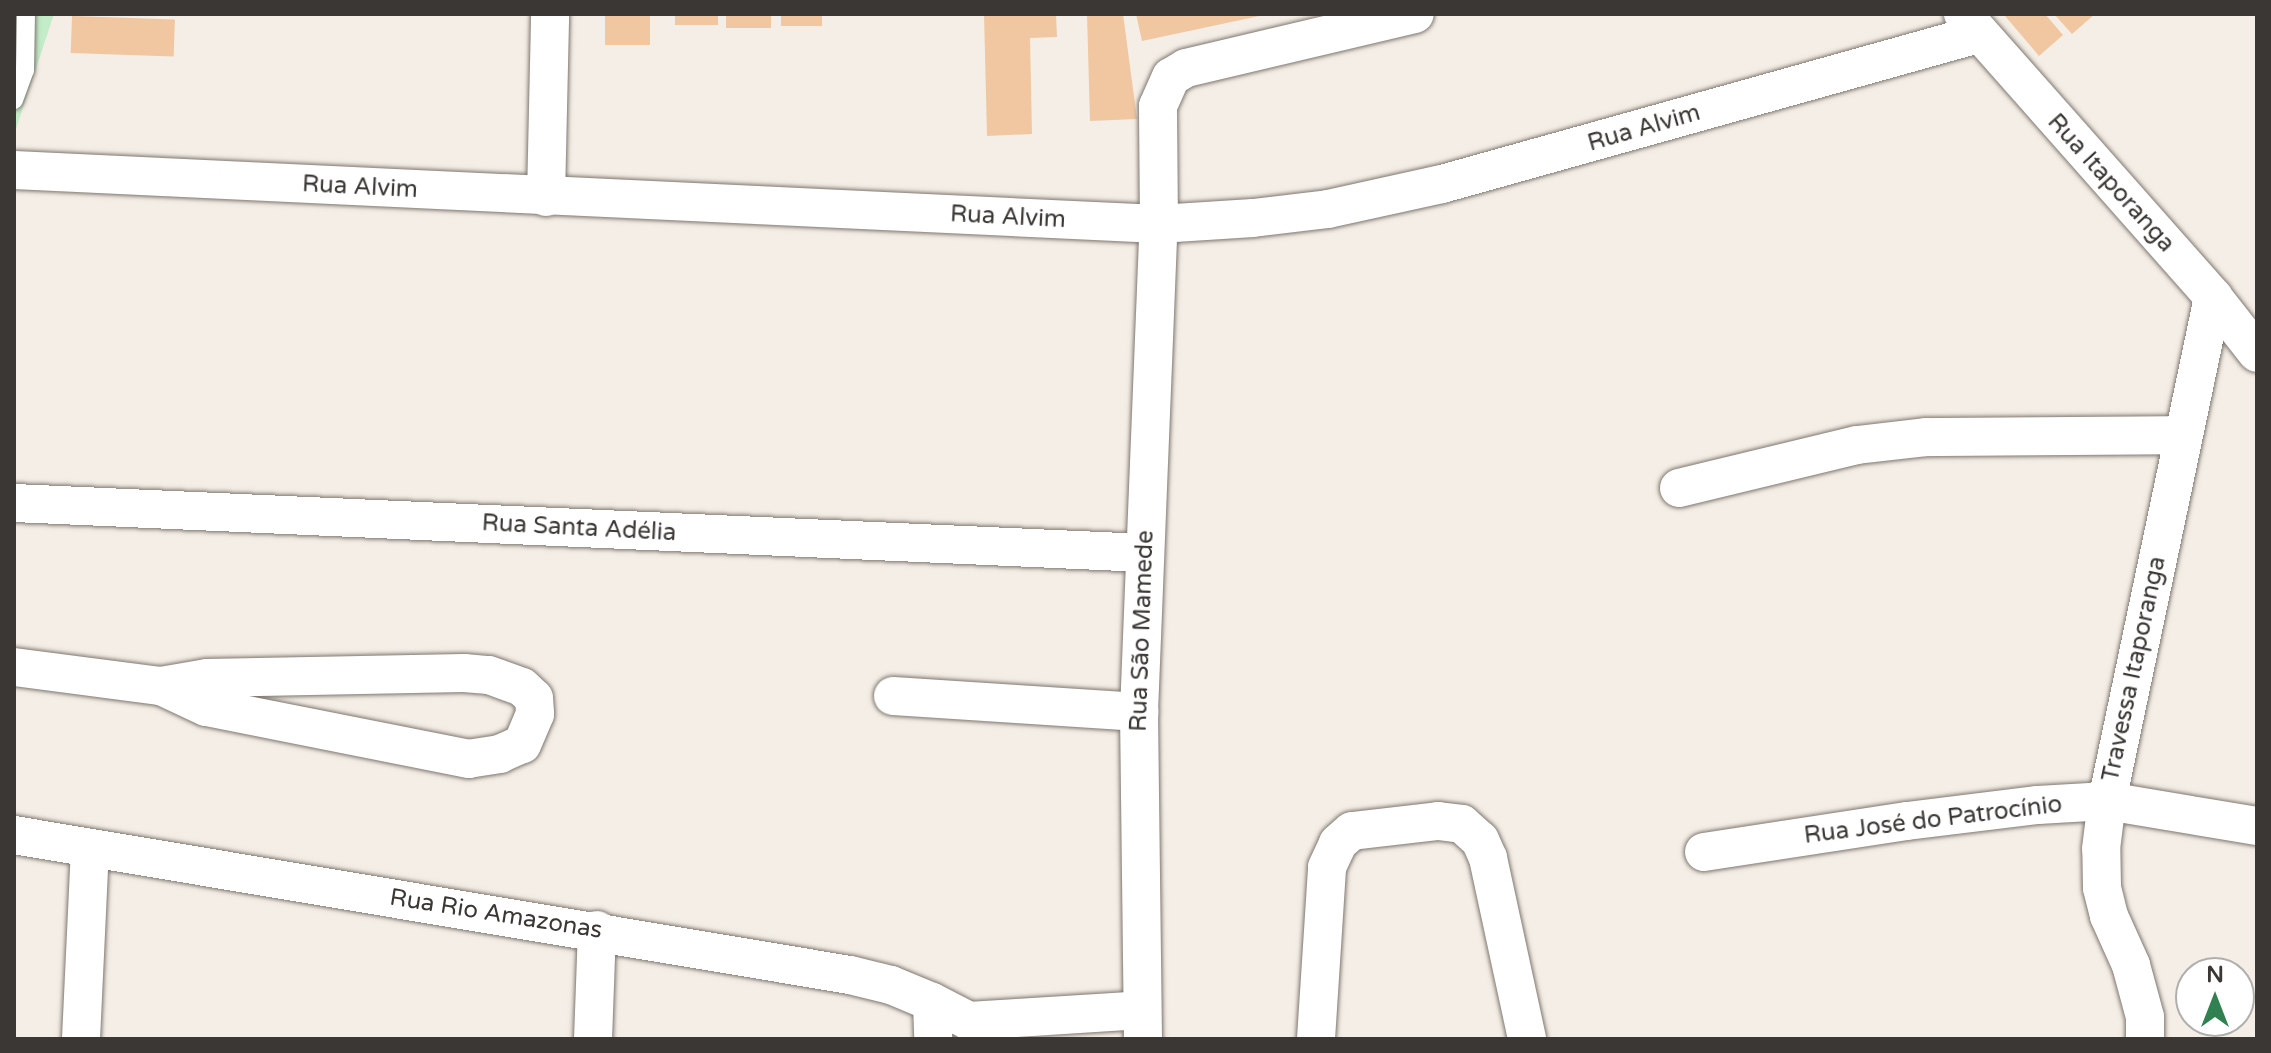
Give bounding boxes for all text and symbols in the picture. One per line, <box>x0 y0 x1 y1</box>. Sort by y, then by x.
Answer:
street label: Rua Alvim <box>1584 98 1704 158</box>
street label: Rua Itaporanga <box>2041 108 2181 258</box>
street label: Rua Alvim <box>301 170 419 204</box>
street label: Rua Alvim <box>949 200 1067 234</box>
street label: Rua Santa Adélia <box>481 509 677 547</box>
street label: Rua São Mamede <box>1124 530 1160 732</box>
street label: Travessa Itaporanga <box>2096 554 2172 784</box>
street label: Rua José do Patrocínio <box>1802 790 2064 850</box>
street label: Rua Rio Amazonas <box>388 883 604 945</box>
north arrow <box>2175 957 2255 1037</box>
text: N <box>2206 962 2224 988</box>

